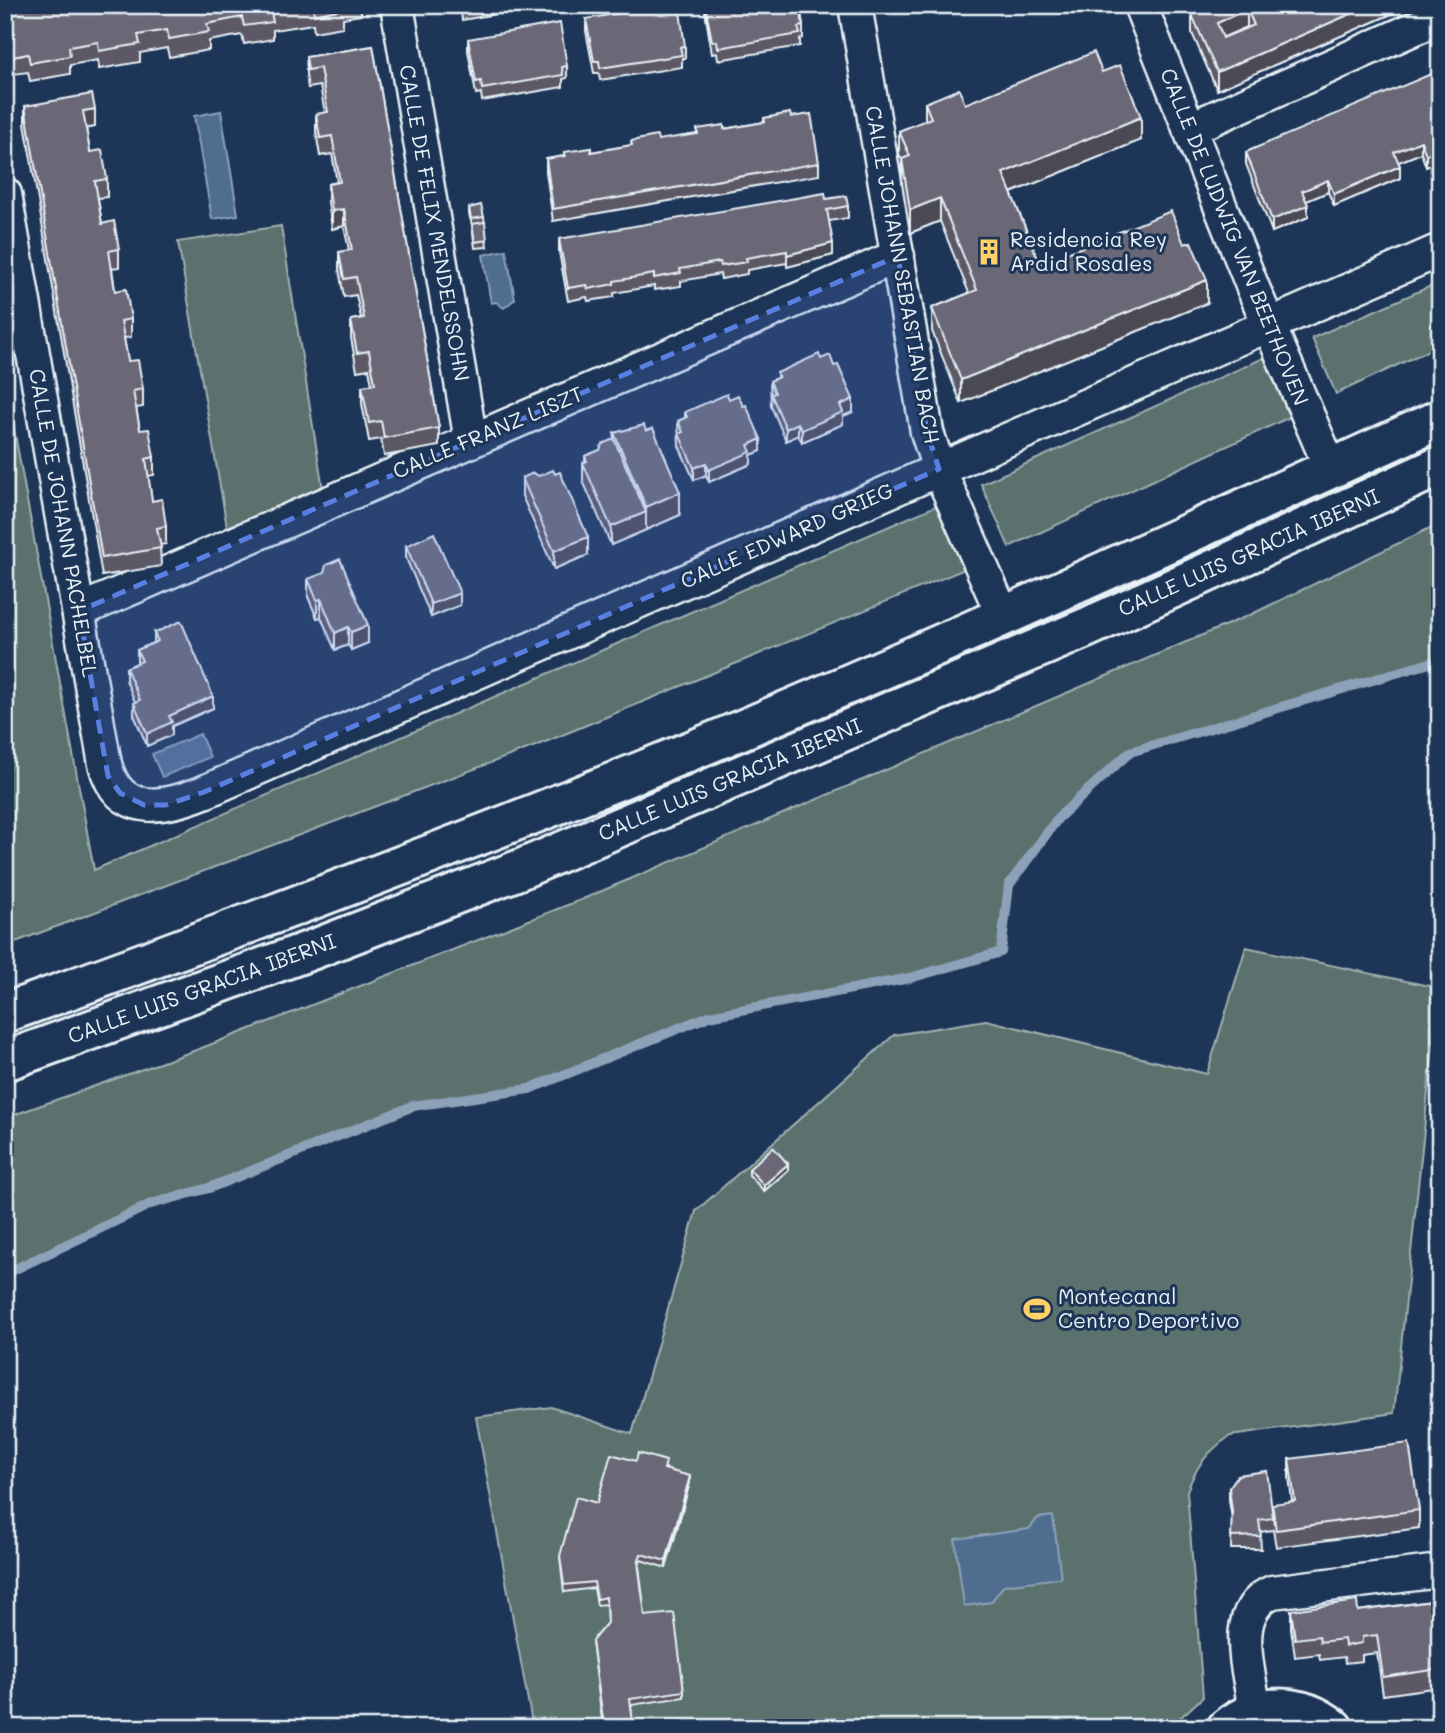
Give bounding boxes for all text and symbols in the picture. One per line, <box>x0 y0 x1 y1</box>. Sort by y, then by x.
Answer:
street label: CALLE DE FELIX MENDELSSOHN <box>394 62 477 383</box>
street label: CALLE DE LUDWIG VAN BEETHOVEN <box>1155 64 1316 409</box>
street label: CALLE JOHANN SEBASTIAN BACH <box>860 104 947 446</box>
place label: Residencia Rey Ardid Rosales <box>1010 225 1167 276</box>
building icon: Residencia Rey Ardid Rosales <box>974 237 1004 267</box>
street label: CALLE DE JOHANN PACHELBEL <box>24 367 105 679</box>
street label: CALLE FRANZ LISZT <box>388 379 587 484</box>
street label: CALLE EDWARD GRIEG <box>676 475 897 594</box>
street label: CALLE LUIS GRACIA IBERNI <box>1113 482 1383 622</box>
street label: CALLE LUIS GRACIA IBERNI <box>594 711 865 846</box>
street label: CALLE LUIS GRACIA IBERNI <box>64 926 339 1049</box>
place label: Montecanal Centro Deportivo <box>1058 1282 1239 1333</box>
sports icon: Montecanal Centro Deportivo <box>1022 1294 1052 1324</box>

